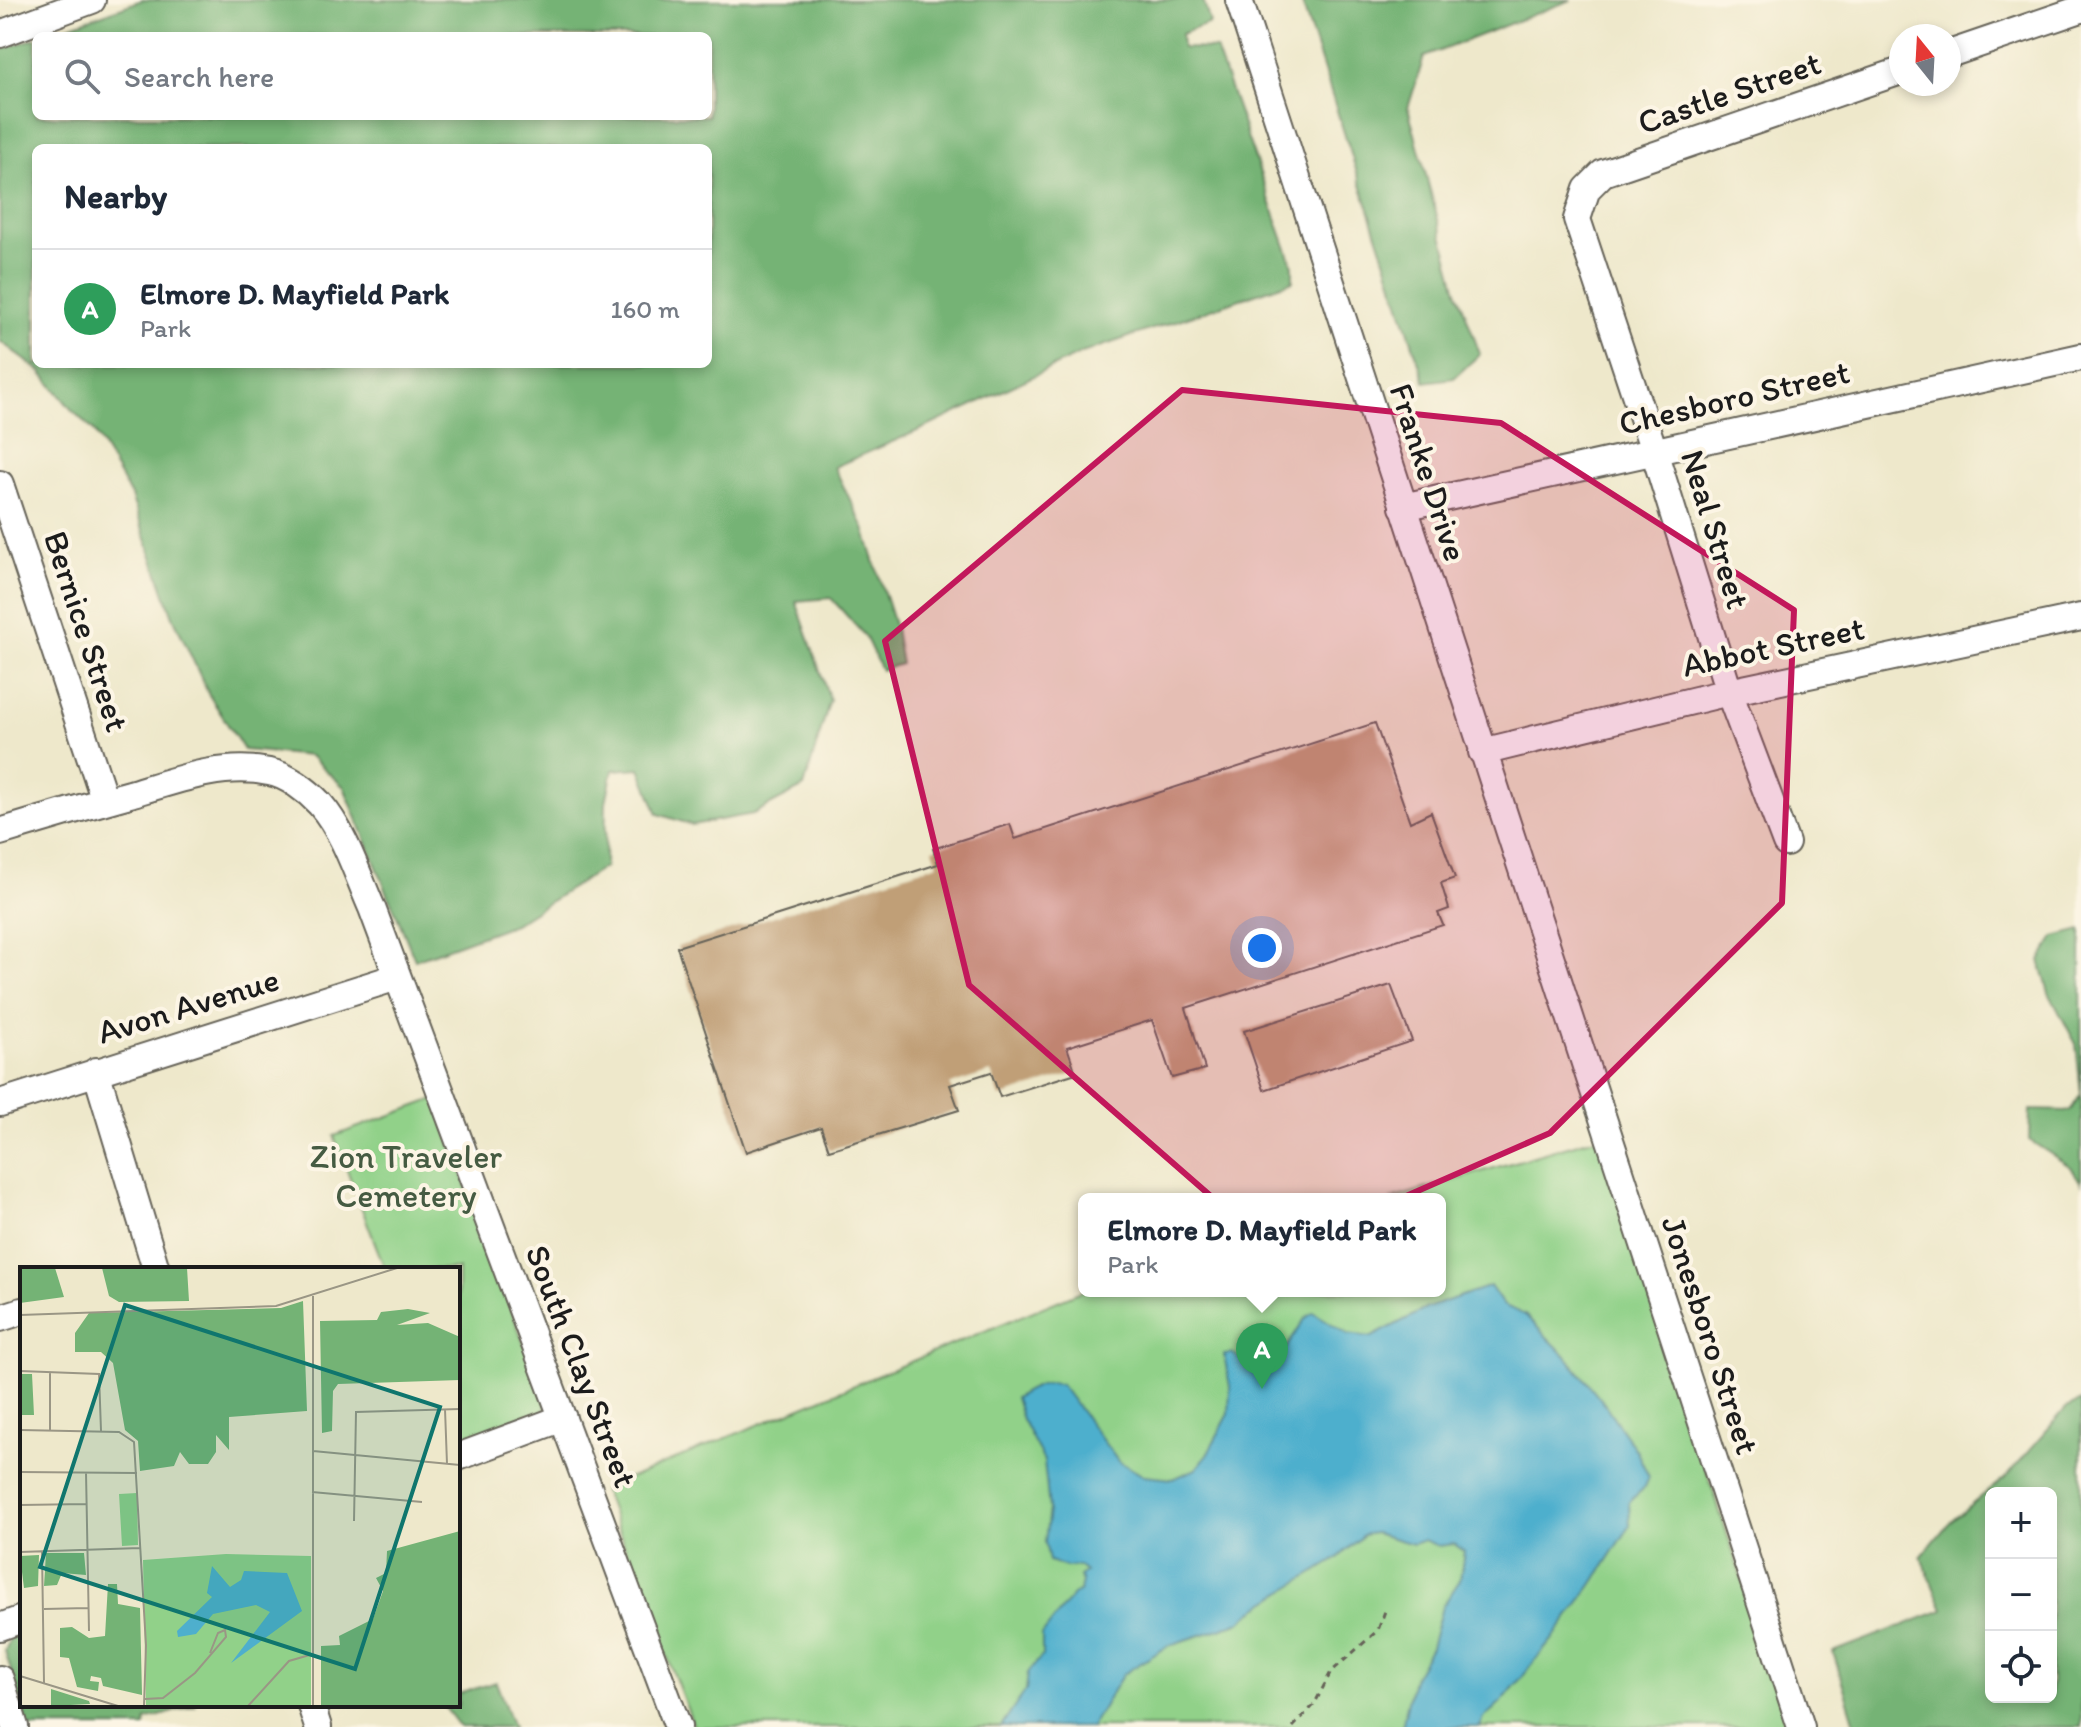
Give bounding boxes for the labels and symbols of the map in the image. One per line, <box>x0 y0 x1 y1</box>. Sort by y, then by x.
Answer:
north arrow <box>1889 24 1961 96</box>
street label: Castle Street <box>1632 42 1826 143</box>
street label: Chesboro Street <box>1615 351 1853 444</box>
street label: Franke Drive <box>1381 378 1477 566</box>
street label: Neal Street <box>1672 445 1759 614</box>
street label: Bernice Street <box>35 526 138 737</box>
street label: Abbot Street <box>1678 607 1868 686</box>
your location <box>1242 928 1282 968</box>
street label: Avon Avenue <box>92 958 284 1053</box>
park label: Zion Traveler Cemetery <box>310 1136 502 1216</box>
street label: Jonesboro Street <box>1653 1211 1768 1459</box>
street label: South Clay Street <box>517 1239 647 1493</box>
inset map <box>20 1267 460 1707</box>
pin: A <box>1236 1323 1288 1389</box>

